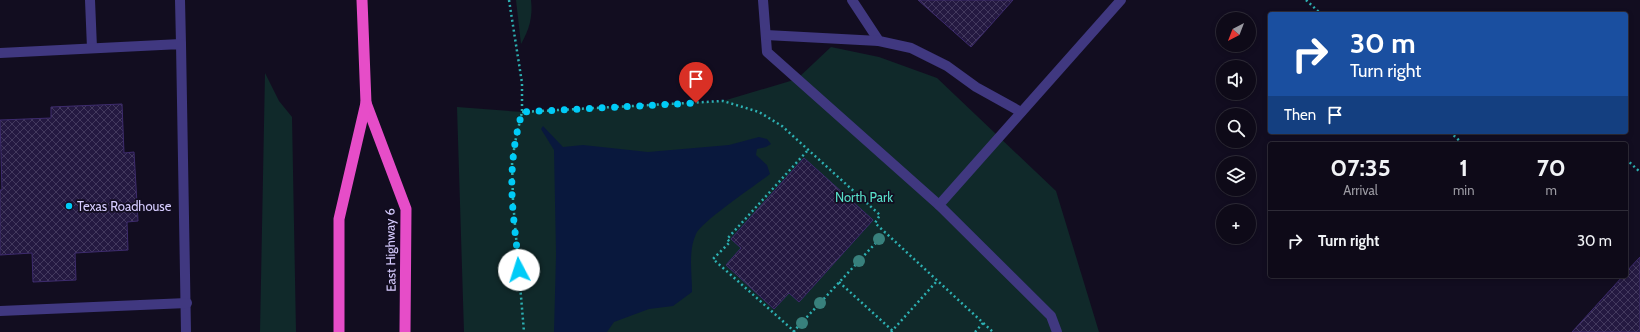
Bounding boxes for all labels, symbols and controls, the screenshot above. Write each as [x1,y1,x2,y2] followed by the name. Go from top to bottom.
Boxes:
[1216,12,1256,52] north arrow
[1216,12,1256,244] map controls
[1350,26,1416,60] text: 30 m
[1284,28,1336,80] icon: right
[1216,60,1256,100] button: sound
[1350,60,1421,82] text: Turn right
[679,62,713,103] pin
[685,68,707,90] icon: arrive
[1324,104,1346,126] icon: arrive
[1284,106,1316,124] text: Then
[1216,108,1256,148] button: search
[1330,153,1391,182] text: 07:35
[1459,153,1468,182] text: 1
[1537,153,1566,182] text: 70
[1216,156,1256,196] button: layers
[1343,182,1378,198] text: Arrival
[1453,182,1474,198] text: min
[1546,182,1557,198] text: m
[835,189,893,205] park label: North Park
[77,198,172,214] place label: Texas Roadhouse
[64,201,74,211] marker: Texas Roadhouse
[1216,204,1256,244] button: +
[381,208,399,292] street label: East Highway 6
[1284,230,1306,252] icon: right
[1318,232,1379,250] text: Turn right
[1577,232,1612,250] text: 30 m
[498,249,540,291] position arrow

